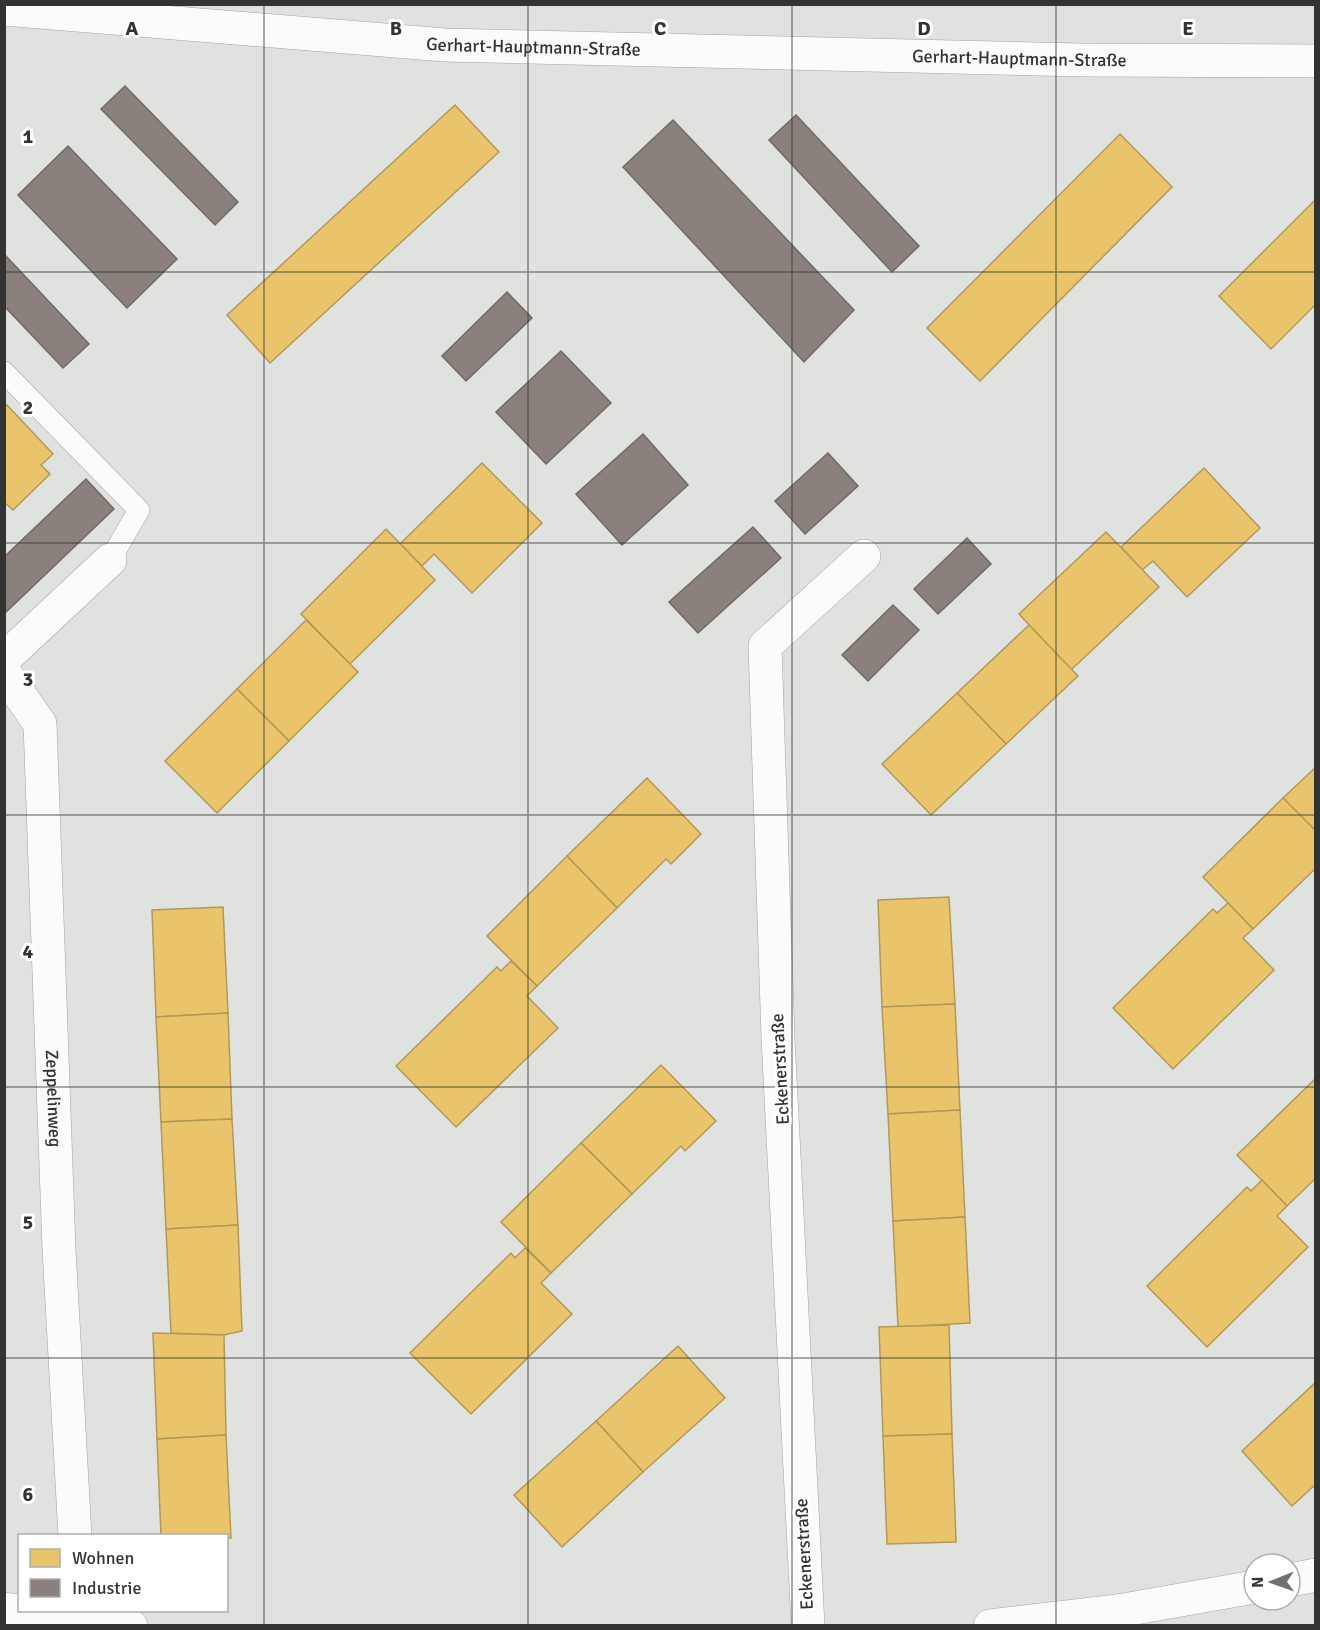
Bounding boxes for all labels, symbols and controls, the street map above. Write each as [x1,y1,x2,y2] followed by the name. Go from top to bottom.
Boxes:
[126,16,139,41] text: A
[390,16,402,41] text: B
[654,16,666,41] text: C
[917,16,931,41] text: D
[1182,16,1194,41] text: E
[425,33,641,61] street label: Gerhart-Hauptmann-Straße
[912,45,1127,71] street label: Gerhart-Hauptmann-Straße
[23,124,34,149] text: 1
[23,395,33,420] text: 2
[23,667,33,692] text: 3
[23,939,34,964] text: 4
[766,1013,794,1125] street label: Eckenerstraße
[41,1049,66,1148] street label: Zeppelinweg
[23,1210,33,1235] text: 5
[23,1482,34,1507] text: 6
[790,1498,818,1610] street label: Eckenerstraße
[18,1534,228,1612] legend
[72,1547,134,1569] text: Wohnen
[1242,1552,1302,1612] north arrow
[72,1577,142,1599] text: Industrie
[1248,1577,1268,1588] text: N

